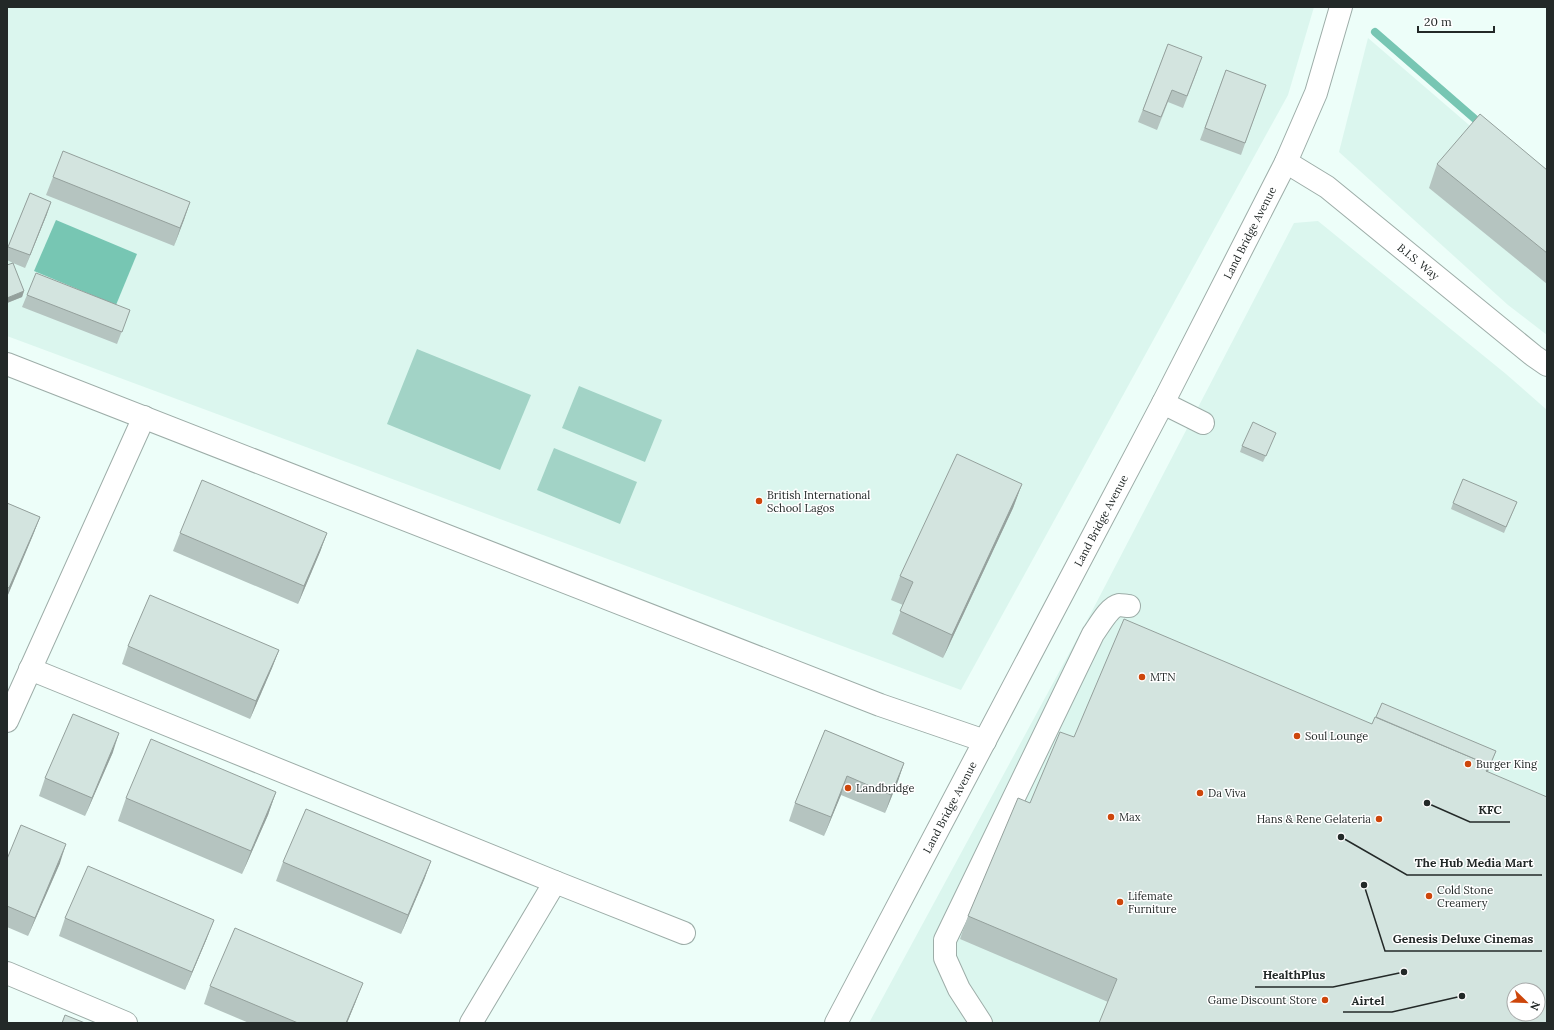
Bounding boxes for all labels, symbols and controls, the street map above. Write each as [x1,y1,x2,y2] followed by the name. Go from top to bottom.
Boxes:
[1418,8,1494,34] scale bar
[1424,14,1452,29] text: 20 m
[1220,184,1279,281] street label: Land Bridge Avenue
[1395,240,1442,283] street label: B.I.S. Way
[1071,472,1131,569] street label: Land Bridge Avenue
[767,488,870,515] place label: British International School Lagos
[754,496,764,506] marker: British International School Lagos
[1150,670,1176,684] place label: MTN
[1137,672,1147,682] marker: MTN
[1305,729,1368,743] place label: Soul Lounge
[1292,731,1302,741] marker: Soul Lounge
[1476,757,1538,771] place label: Burger King
[920,759,980,856] street label: Land Bridge Avenue
[1463,759,1473,769] marker: Burger King
[856,781,914,795] place label: Landbridge
[843,783,853,793] marker: Landbridge
[1208,786,1246,800] place label: Da Viva
[1195,788,1205,798] marker: Da Viva
[1470,798,1510,822] callout: KFC
[1478,802,1503,817] text: KFC
[1119,810,1141,824] place label: Max
[1106,812,1116,822] marker: Max
[1257,812,1371,826] place label: Hans & Rene Gelateria
[1374,814,1384,824] marker: Hans & Rene Gelateria
[1407,851,1542,875] callout: The Hub Media Mart
[1415,855,1534,870] text: The Hub Media Mart
[1437,883,1493,910] place label: Cold Stone Creamery
[1128,889,1177,916] place label: Lifemate Furniture
[1424,891,1434,901] marker: Cold Stone Creamery
[1115,897,1125,907] marker: Lifemate Furniture
[1385,927,1542,951] callout: Genesis Deluxe Cinemas
[1393,931,1533,946] text: Genesis Deluxe Cinemas
[1255,963,1333,987] callout: HealthPlus
[1263,967,1326,982] text: HealthPlus
[1506,982,1546,1022] north arrow
[1343,988,1392,1012] callout: Airtel
[1208,993,1317,1007] place label: Game Discount Store
[1352,993,1385,1008] text: Airtel
[1320,995,1330,1005] marker: Game Discount Store
[1527,999,1543,1013] text: N

